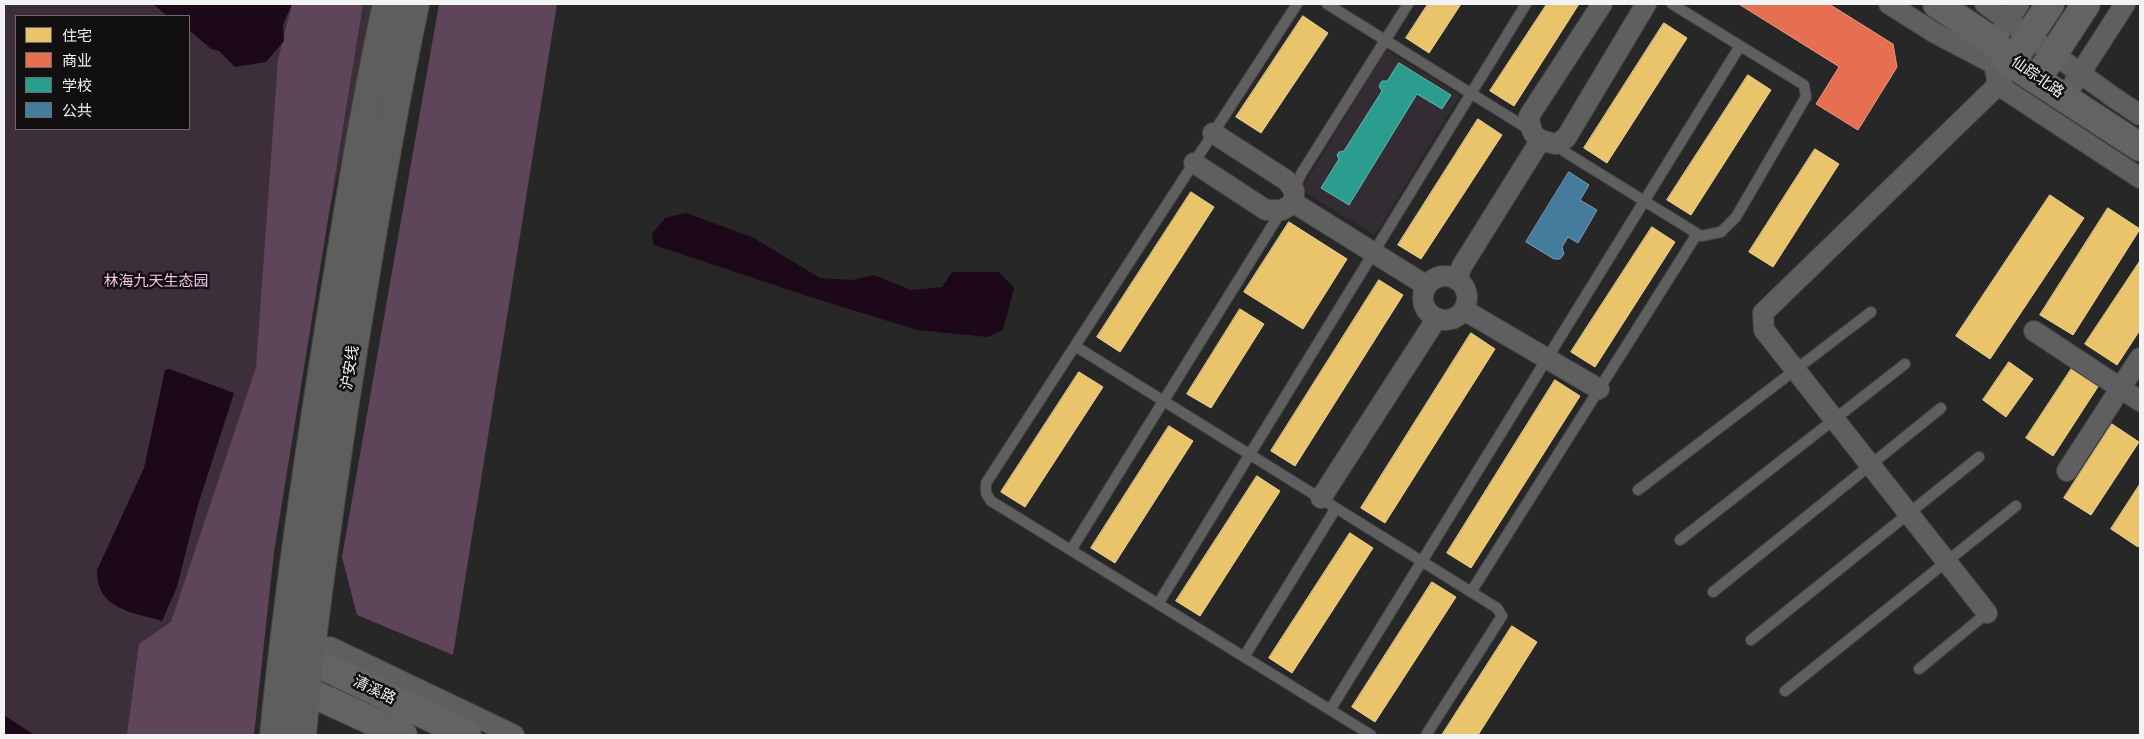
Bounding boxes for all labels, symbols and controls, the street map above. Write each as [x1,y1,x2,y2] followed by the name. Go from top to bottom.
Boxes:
[15,15,190,130] legend
[62,26,92,46] text: 住宅
[62,51,92,71] text: 商业
[2007,53,2067,103] street label: 仙踪北路
[62,76,92,96] text: 学校
[62,101,92,121] text: 公共
[104,273,208,291] park label: 林海九天生态园
[339,344,363,392] street label: 沪安线
[350,673,398,709] street label: 清溪路

